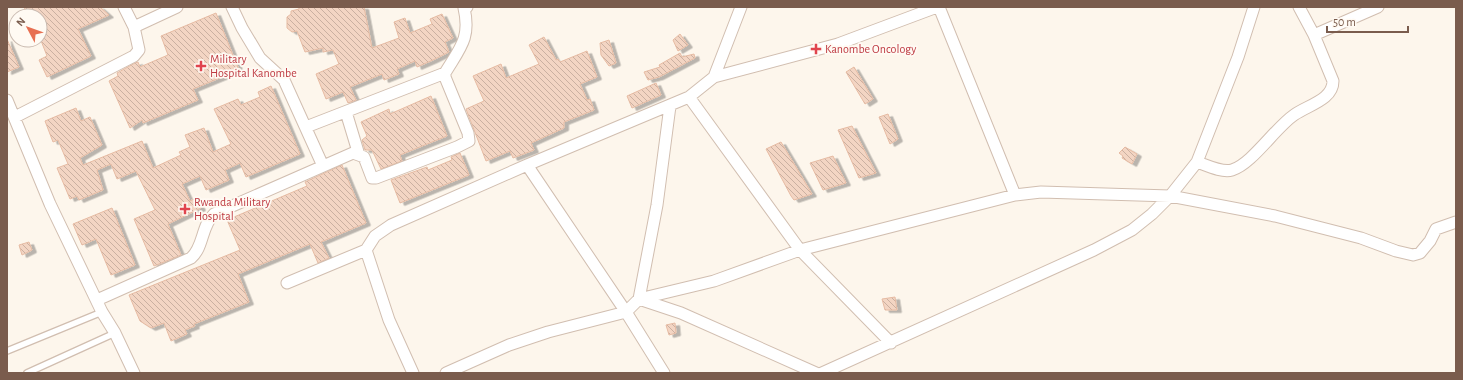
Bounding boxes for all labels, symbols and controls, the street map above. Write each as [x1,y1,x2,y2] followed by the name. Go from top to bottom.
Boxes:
[8,8,48,48] north arrow
[1327,8,1408,34] scale bar
[14,15,27,28] text: N
[1333,16,1356,28] text: 50 m
[810,43,822,55] marker: Kanombe Oncology
[825,43,916,56] place label: Kanombe Oncology
[210,53,297,79] place label: Military Hospital Kanombe
[195,60,207,72] marker: Military Hospital Kanombe
[194,196,270,222] place label: Rwanda Military Hospital
[179,203,191,215] marker: Rwanda Military Hospital

